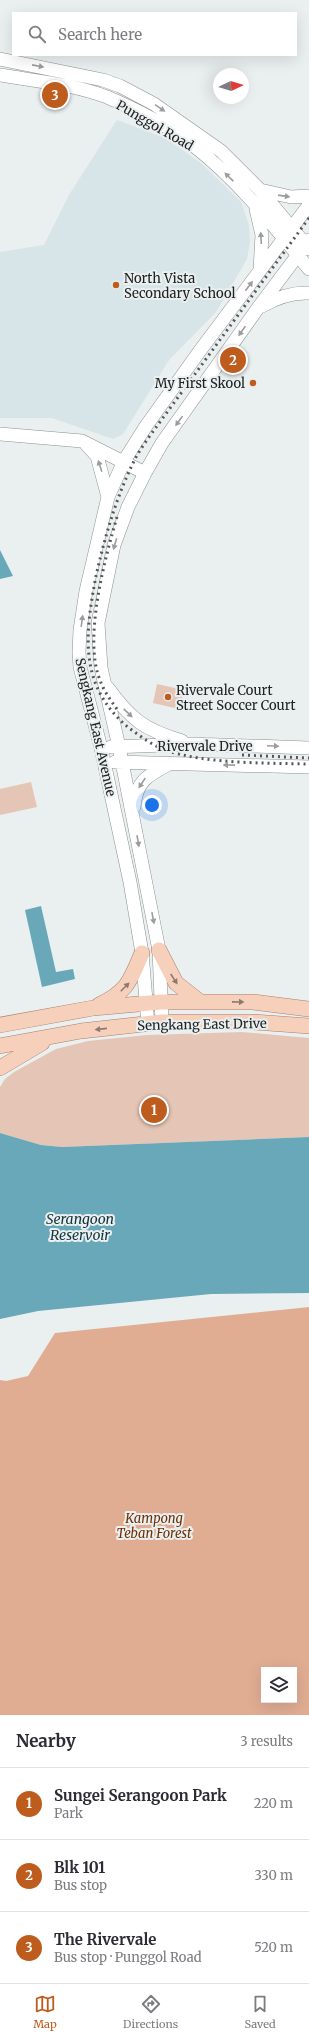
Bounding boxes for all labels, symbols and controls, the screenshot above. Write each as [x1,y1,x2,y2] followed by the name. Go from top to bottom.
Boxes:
[12,12,297,56] search box
[26,23,48,45] icon: search
[58,25,142,44] text: Search here
[32,63,44,69] one-way arrow
[213,68,249,104] north arrow
[42,80,68,110] pin: 3
[113,96,197,155] street label: Punggol Road
[155,104,165,112] one-way arrow
[224,172,234,182] one-way arrow
[278,193,290,199] one-way arrow
[258,232,265,244] one-way arrow
[124,270,236,302] place label: North Vista Secondary School
[111,280,121,290] marker: North Vista Secondary School
[245,280,253,291] one-way arrow
[238,326,246,337] one-way arrow
[220,345,246,375] pin: 2
[155,375,245,392] place label: My First Skool
[248,378,258,388] marker: My First Skool
[174,415,183,426] one-way arrow
[97,460,103,472] one-way arrow
[112,538,118,550] one-way arrow
[78,615,85,627] one-way arrow
[71,656,120,798] street label: Sengkang East Avenue
[176,682,296,714] place label: Rivervale Court Street Soccer Court
[163,692,173,702] marker: Rivervale Court Street Soccer Court
[123,708,133,718] one-way arrow
[157,738,253,755] street label: Rivervale Drive
[267,743,279,750] one-way arrow
[222,762,235,768] one-way arrow
[138,778,146,789] one-way arrow
[142,795,162,815] your location
[135,834,141,847] one-way arrow
[150,912,156,924] one-way arrow
[171,973,178,985] one-way arrow
[120,982,130,992] one-way arrow
[232,999,245,1005] one-way arrow
[137,1015,267,1034] street label: Sengkang East Drive
[95,1025,107,1032] one-way arrow
[141,1095,167,1125] pin: 1
[46,1210,114,1244] water label: Serangoon Reservoir
[117,1510,192,1542] park label: Kampong Teban Forest
[261,1667,297,1703] map controls
[261,1667,297,1703] button: layers
[16,1730,76,1752] text: Nearby
[240,1733,293,1750] text: 3 results
[54,1786,227,1805] text: Sungei Serangoon Park
[26,1795,32,1812] text: 1
[254,1795,293,1812] text: 220 m
[54,1805,83,1822] text: Park
[54,1858,105,1877] text: Blk 101
[25,1867,33,1884] text: 2
[254,1867,293,1884] text: 330 m
[54,1877,107,1894] text: Bus stop
[54,1930,156,1949] text: The Rivervale
[25,1939,33,1956] text: 3
[254,1939,293,1956] text: 520 m
[54,1949,202,1966] text: Bus stop · Punggol Road
[33,1993,57,2031] tab: Map
[123,1993,178,2031] tab: Directions
[245,1993,276,2031] tab: Saved

